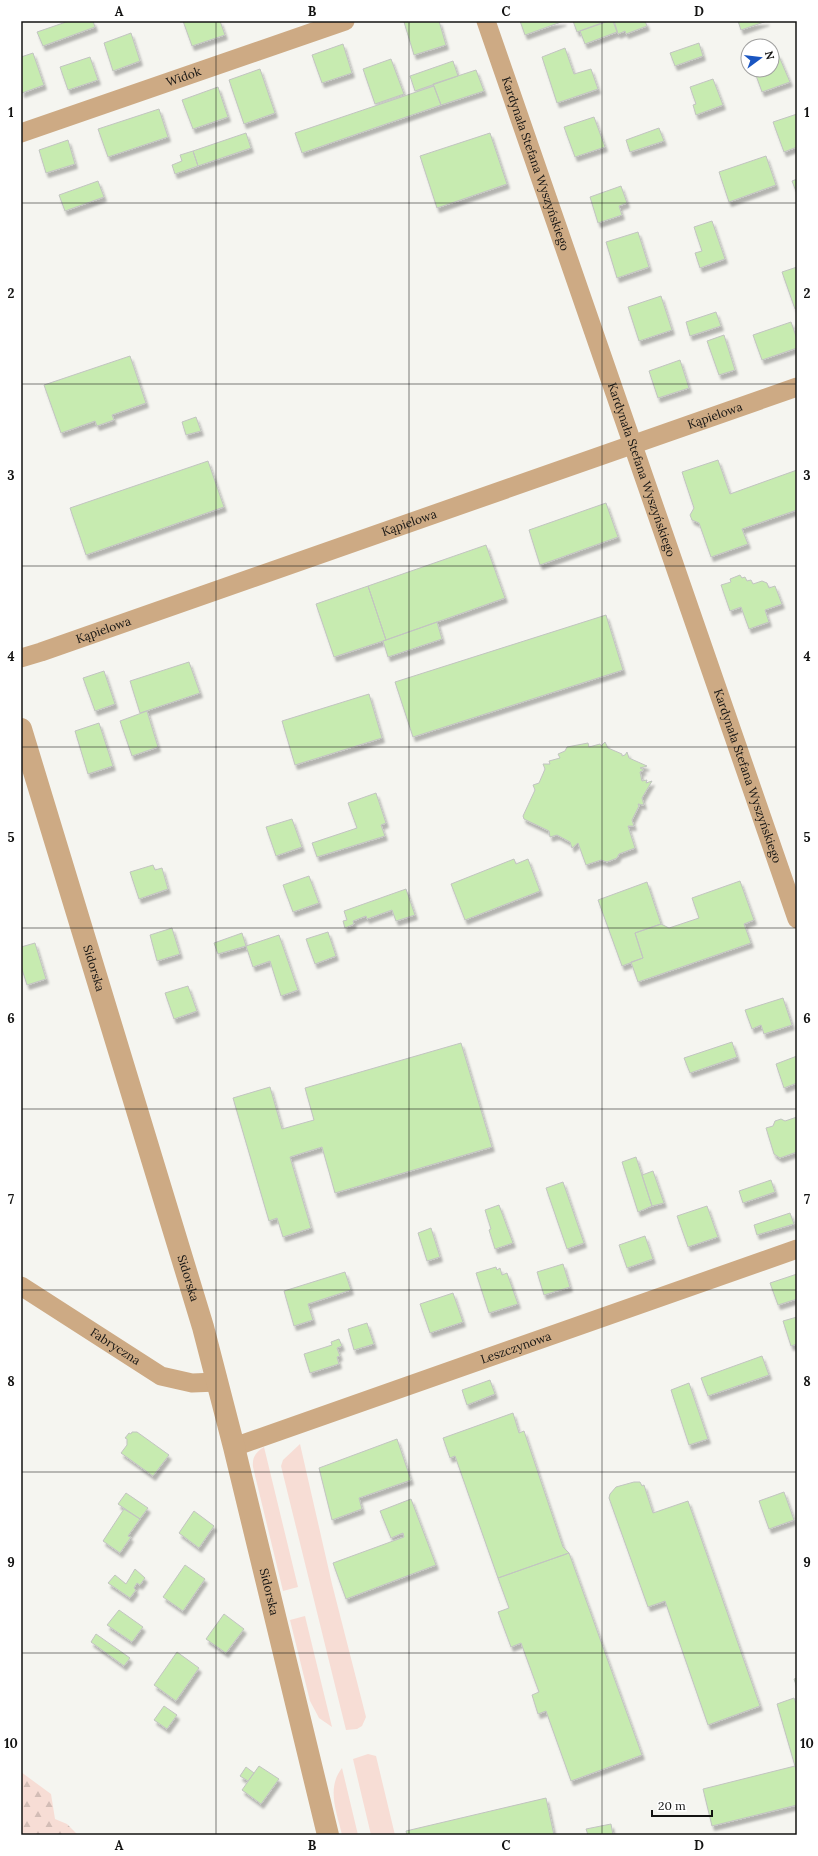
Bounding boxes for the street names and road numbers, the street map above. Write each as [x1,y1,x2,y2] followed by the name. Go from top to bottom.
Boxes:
[164,63,203,89] street label: Widok
[499,74,573,253] street label: Kardynała Stefana Wyszyńskiego
[605,381,679,559] street label: Kardynała Stefana Wyszyńskiego
[685,399,744,432] street label: Kąpielowa
[379,506,439,539] street label: Kąpielowa
[74,613,133,646] street label: Kąpielowa
[711,687,785,865] street label: Kardynała Stefana Wyszyńskiego
[80,943,108,993] street label: Sidorska
[174,1253,203,1303] street label: Sidorska
[88,1324,143,1368] street label: Fabryczna
[479,1328,553,1367] street label: Leszczynowa
[257,1567,282,1617] street label: Sidorska

